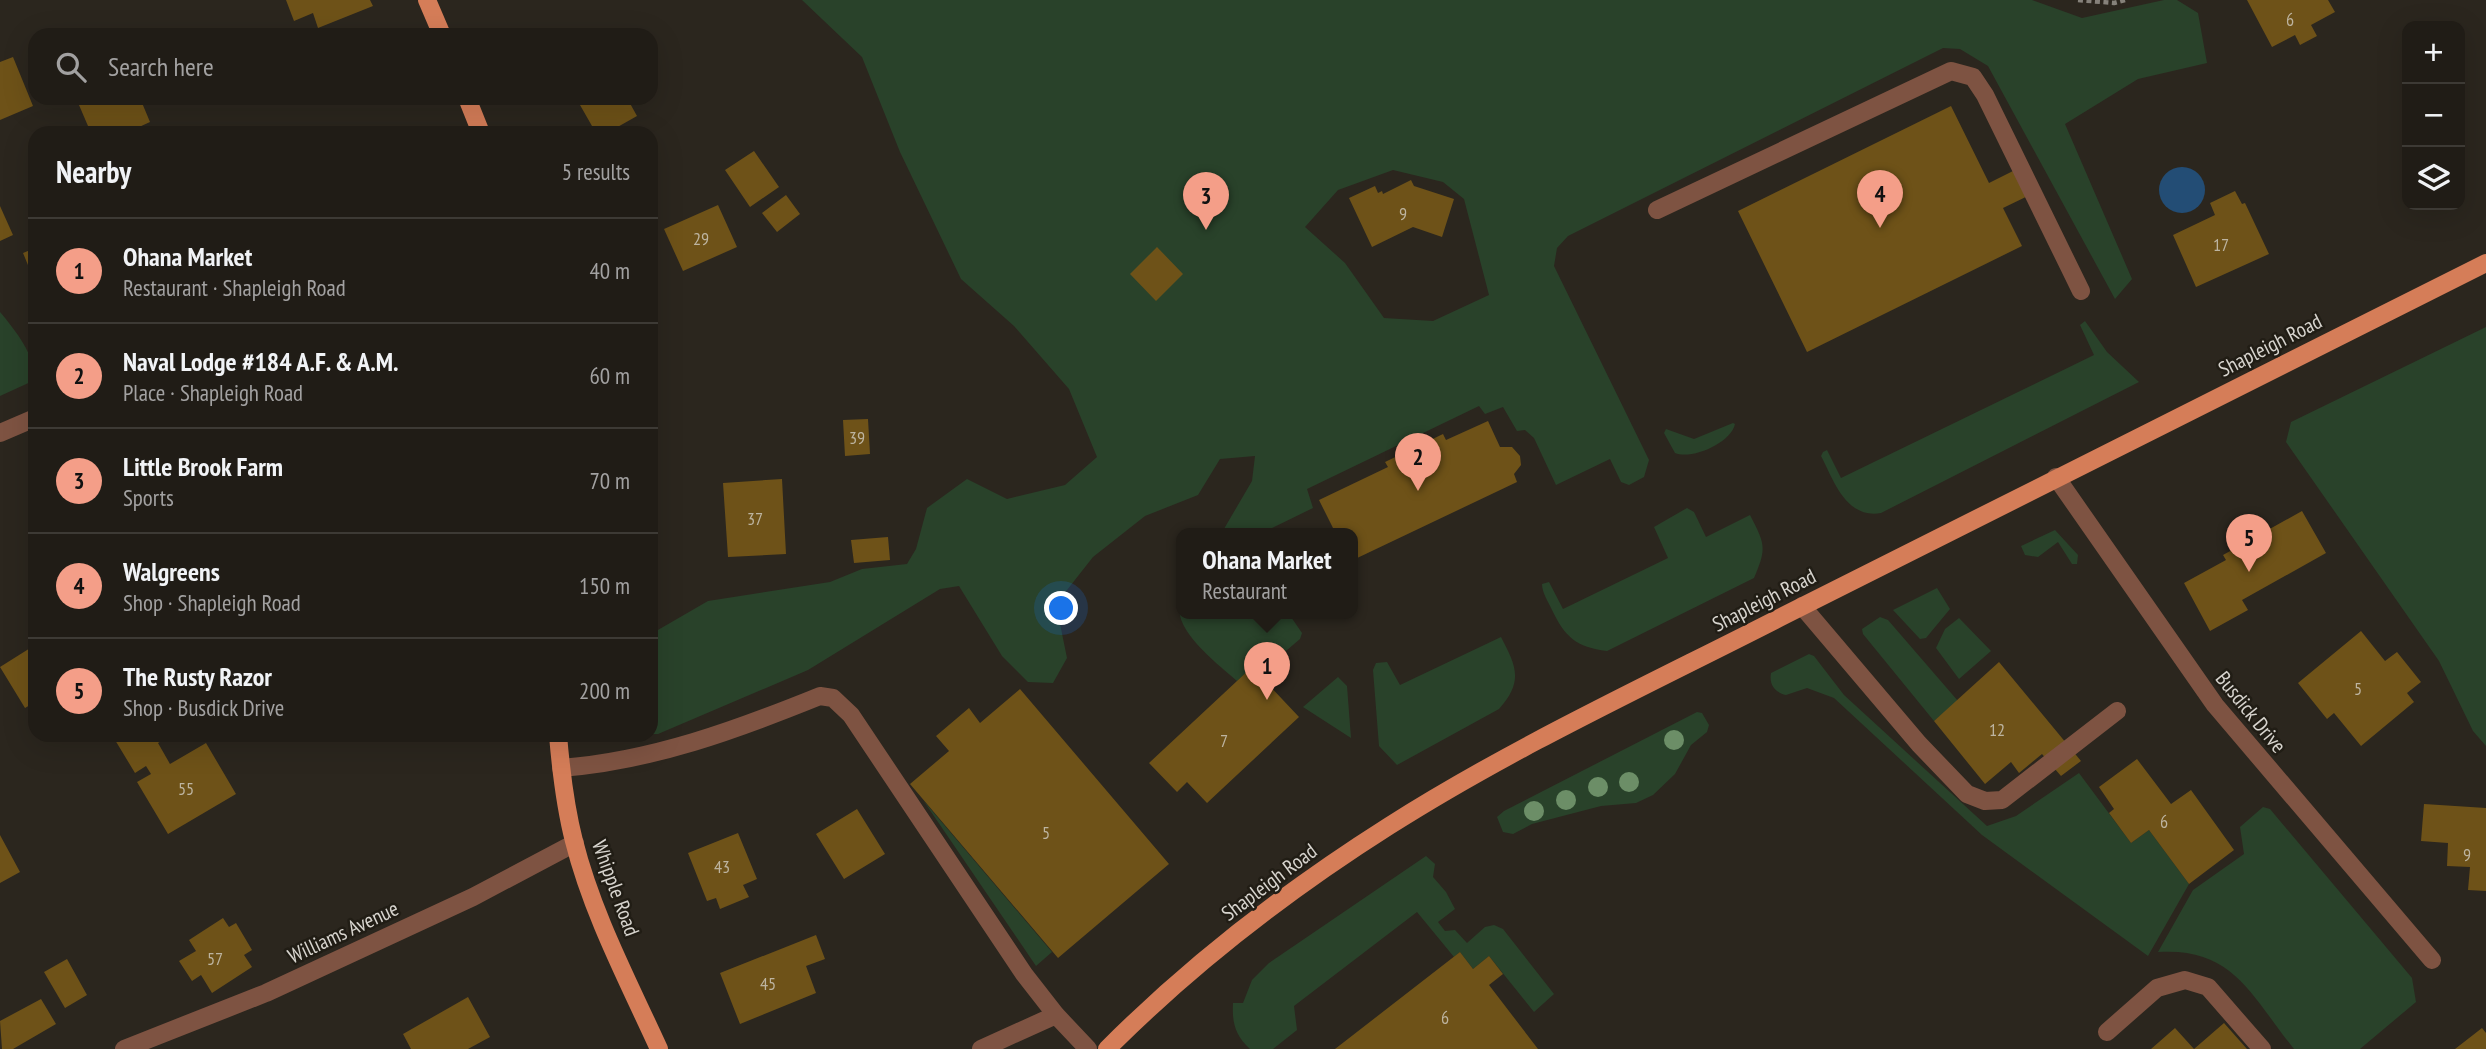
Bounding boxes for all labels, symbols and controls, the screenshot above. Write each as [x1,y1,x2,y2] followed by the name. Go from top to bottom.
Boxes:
[2286,8,2294,31] house number: 6
[2402,21,2465,210] map controls
[2402,21,2465,84] button: +
[28,28,658,105] search box
[52,48,90,86] icon: search
[108,50,214,83] text: Search here
[2402,84,2465,147] button: −
[2402,147,2465,210] button: layers
[56,152,131,191] text: Nearby
[562,157,630,186] text: 5 results
[1857,170,1903,228] pin: 4
[1183,172,1229,230] pin: 3
[1399,202,1407,225] house number: 9
[693,227,709,250] house number: 29
[2213,233,2229,256] house number: 17
[123,240,252,273] text: Ohana Market
[74,256,85,285] text: 1
[589,256,630,285] text: 40 m
[123,273,346,302] text: Restaurant · Shapleigh Road
[2214,307,2326,383] street label: Shapleigh Road
[123,345,399,378] text: Naval Lodge #184 A.F. & A.M.
[74,361,85,390] text: 2
[589,361,630,390] text: 60 m
[123,378,303,407] text: Place · Shapleigh Road
[849,426,865,449] house number: 39
[1395,433,1441,491] pin: 2
[123,450,283,483] text: Little Brook Farm
[74,466,85,495] text: 3
[589,466,630,495] text: 70 m
[123,483,174,512] text: Sports
[747,507,763,530] house number: 37
[2226,514,2272,572] pin: 5
[1176,528,1358,619] popup
[1202,543,1332,576] text: Ohana Market
[123,555,220,588] text: Walgreens
[1708,562,1820,638] street label: Shapleigh Road
[74,571,85,600] text: 4
[579,571,630,600] text: 150 m
[1202,576,1287,605] text: Restaurant
[123,588,301,617] text: Shop · Shapleigh Road
[1044,591,1078,625] your location
[1244,642,1290,700] pin: 1
[123,660,272,693] text: The Rusty Razor
[2210,666,2292,758] street label: Busdick Drive
[74,676,85,705] text: 5
[579,676,630,705] text: 200 m
[2354,677,2362,700] house number: 5
[123,693,284,722] text: Shop · Busdick Drive
[1989,718,2005,741] house number: 12
[1220,729,1228,752] house number: 7
[178,777,194,800] house number: 55
[2160,810,2168,833] house number: 6
[1042,821,1050,844] house number: 5
[586,836,646,940] street label: Whipple Road
[1216,837,1322,927] street label: Shapleigh Road
[2463,843,2471,866] house number: 9
[714,855,730,878] house number: 43
[283,895,403,969] street label: Williams Avenue
[207,947,223,970] house number: 57
[760,972,776,995] house number: 45
[1441,1006,1449,1029] house number: 6

